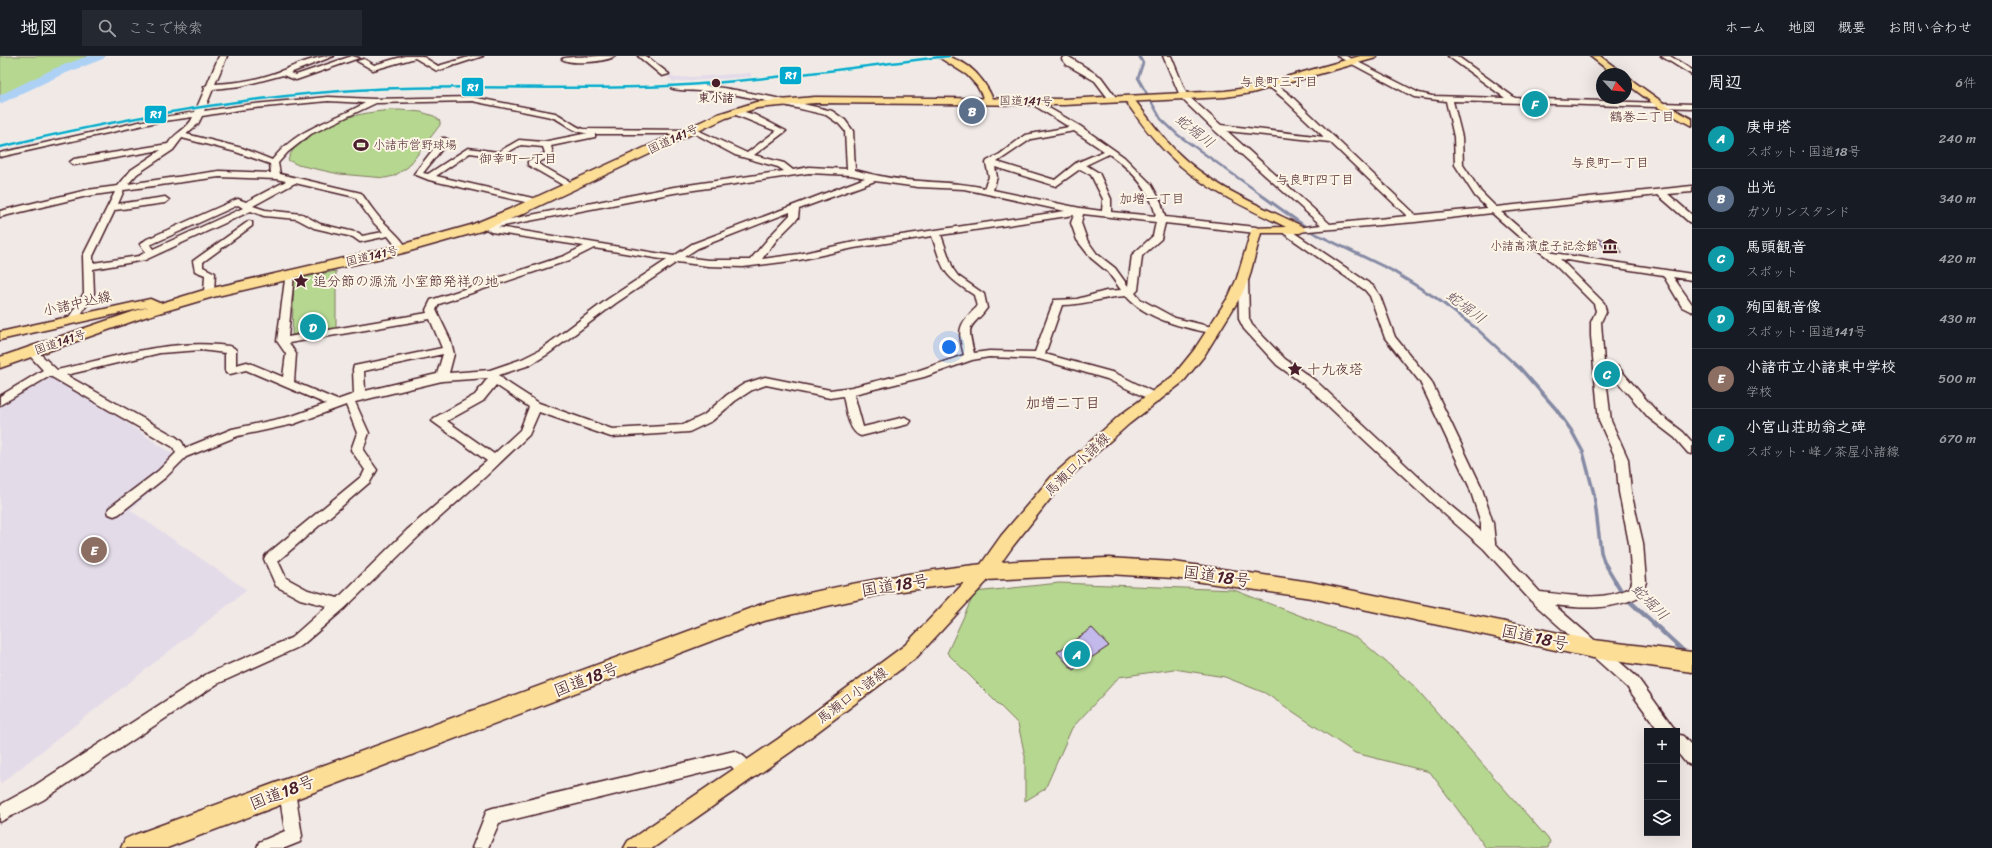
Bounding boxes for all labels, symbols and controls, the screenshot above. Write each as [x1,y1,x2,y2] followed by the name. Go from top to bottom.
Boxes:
[82,10,362,46] search box
[20,11,58,44] text: 地図
[128,15,203,41] text: ここで検索
[1725,15,1766,40] text: ホーム
[1788,15,1816,40] text: 地図
[1838,15,1866,40] text: 概要
[1888,15,1972,40] text: お問い合わせ
[96,17,118,39] icon: search
[779,66,802,85] line badge: R1
[784,66,797,85] text: R1
[1708,67,1742,97] text: 周辺
[1596,68,1632,104] north arrow
[1240,70,1318,93] district label: 与良町三丁目
[1956,71,1976,94] text: 6件
[461,77,484,97] line badge: R1
[710,77,722,89] marker: 東小諸
[466,78,479,97] text: R1
[698,87,734,109] place label: 東小諸
[1522,89,1548,119] pin: F
[999,90,1053,112] street label: 国道141号
[959,96,985,126] pin: B
[144,105,167,124] line badge: R1
[149,105,162,124] text: R1
[1609,105,1675,128] district label: 鶴巻二丁目
[1169,107,1221,155] water label: 蛇堀川
[1746,114,1791,140] text: 庚申塔
[644,118,702,160] street label: 国道141号
[1717,127,1725,150] text: A
[1939,127,1976,150] text: 240 m
[373,134,457,156] place label: 小諸市営野球場
[352,136,370,154] sports icon: 小諸市営野球場
[1746,140,1861,163] text: スポット · 国道18号
[479,147,557,170] district label: 御幸町一丁目
[1571,151,1649,174] district label: 与良町一丁目
[1276,168,1354,191] district label: 与良町四丁目
[1746,174,1776,200] text: 出光
[1119,187,1185,210] district label: 加増一丁目
[1717,187,1725,210] text: B
[1939,187,1976,210] text: 340 m
[1746,200,1850,223] text: ガソリンスタンド
[1746,234,1806,260] text: 馬頭観音
[1490,235,1598,257] place label: 小諸高濱虚子記念館
[1601,237,1619,255] museum icon: 小諸高濱虚子記念館
[343,239,401,273] street label: 国道141号
[1717,247,1725,270] text: C
[1939,247,1976,270] text: 420 m
[1746,260,1798,283] text: スポット
[313,269,499,294] place label: 追分節の源流 小室節発祥の地
[292,272,310,290] place icon: 追分節の源流 小室節発祥の地
[40,283,114,324] street label: 小諸中込線
[1440,283,1492,331] water label: 蛇堀川
[1746,294,1821,320] text: 殉国観音像
[1717,307,1725,330] text: D
[1939,307,1976,330] text: 430 m
[300,312,326,342] pin: D
[1746,320,1867,343] text: スポット · 国道141号
[31,323,89,361] street label: 国道141号
[939,337,959,357] your location
[1746,354,1896,380] text: 小諸市立小諸東中学校
[1307,357,1363,382] place label: 十九夜塔
[1594,359,1620,389] pin: C
[1286,360,1304,378] place icon: 十九夜塔
[1717,367,1725,390] text: E
[1938,367,1976,390] text: 500 m
[1746,380,1772,403] text: 学校
[1025,390,1101,416] district label: 加増二丁目
[1746,414,1866,440] text: 小宮山荘助翁之碑
[1038,426,1116,503] street label: 馬瀬口小諸線
[1717,427,1725,450] text: F
[1940,427,1976,450] text: 670 m
[1746,440,1899,463] text: スポット · 峰ノ茶屋小諸線
[81,535,107,565] pin: E
[1181,556,1253,596] street label: 国道18号
[859,565,931,605] street label: 国道18号
[1625,577,1675,627] water label: 蛇堀川
[1498,615,1572,659] street label: 国道18号
[1064,639,1090,669] pin: A
[549,653,623,705] street label: 国道18号
[811,660,893,731] street label: 馬瀬口小諸線
[1644,728,1680,836] map controls
[1644,728,1680,764] button: +
[1644,764,1680,800] button: −
[245,766,319,818] street label: 国道18号
[1644,800,1680,836] button: layers

